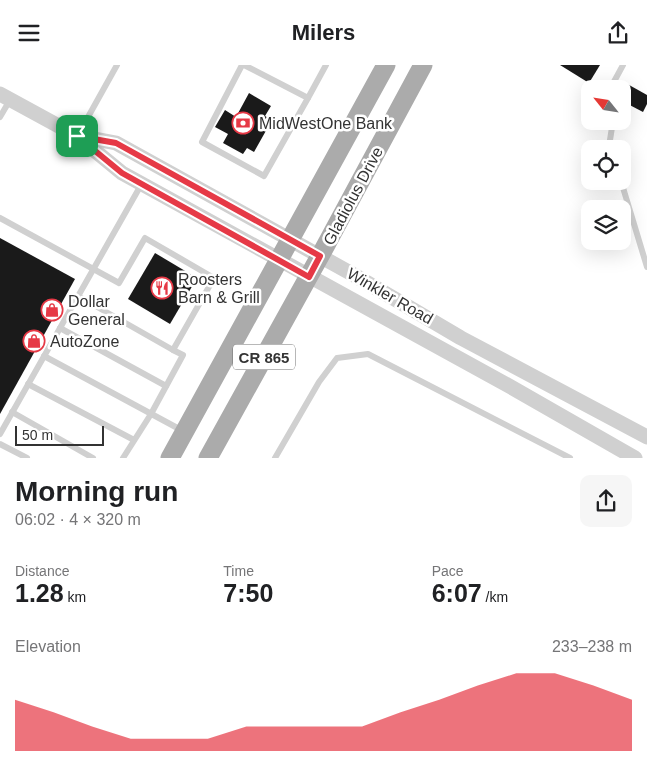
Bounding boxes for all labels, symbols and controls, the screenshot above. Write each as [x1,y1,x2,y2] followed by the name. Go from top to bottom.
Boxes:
[15,19,43,47] icon: menu
[604,19,632,47] icon: share
[292,20,355,45] text: Milers
[581,80,631,130] north arrow
[581,80,631,250] map controls
[231,111,255,135] bank icon: MidWestOne Bank
[56,115,98,157] pin
[259,115,393,132] place label: MidWestOne Bank
[63,122,91,150] icon: arrive
[581,140,631,190] button: locate
[320,144,386,248] street label: Gladiolus Drive
[581,200,631,250] button: layers
[344,265,436,327] street label: Winkler Road
[178,271,260,306] place label: Roosters Barn & Grill
[150,276,174,300] restaurant icon: Roosters Barn & Grill
[68,293,125,328] place label: Dollar General
[40,298,64,322] shop icon: Dollar General
[22,329,46,353] shop icon: AutoZone
[50,333,119,350] place label: AutoZone
[233,345,295,369] road number: CR 865
[15,423,104,446] scale bar
[22,427,53,443] text: 50 m
[580,475,632,527] button: share
[15,476,178,507] text: Morning run
[15,511,141,528] text: 06:02 · 4 × 320 m
[15,563,69,579] text: Distance
[223,563,254,579] text: Time
[432,563,464,579] text: Pace
[15,579,64,607] text: 1.28
[223,579,273,607] text: 7:50
[432,579,482,607] text: 6:07
[64,589,86,605] text: km
[482,589,508,605] text: /km
[15,638,81,655] text: Elevation
[552,638,632,655] text: 233–238 m

